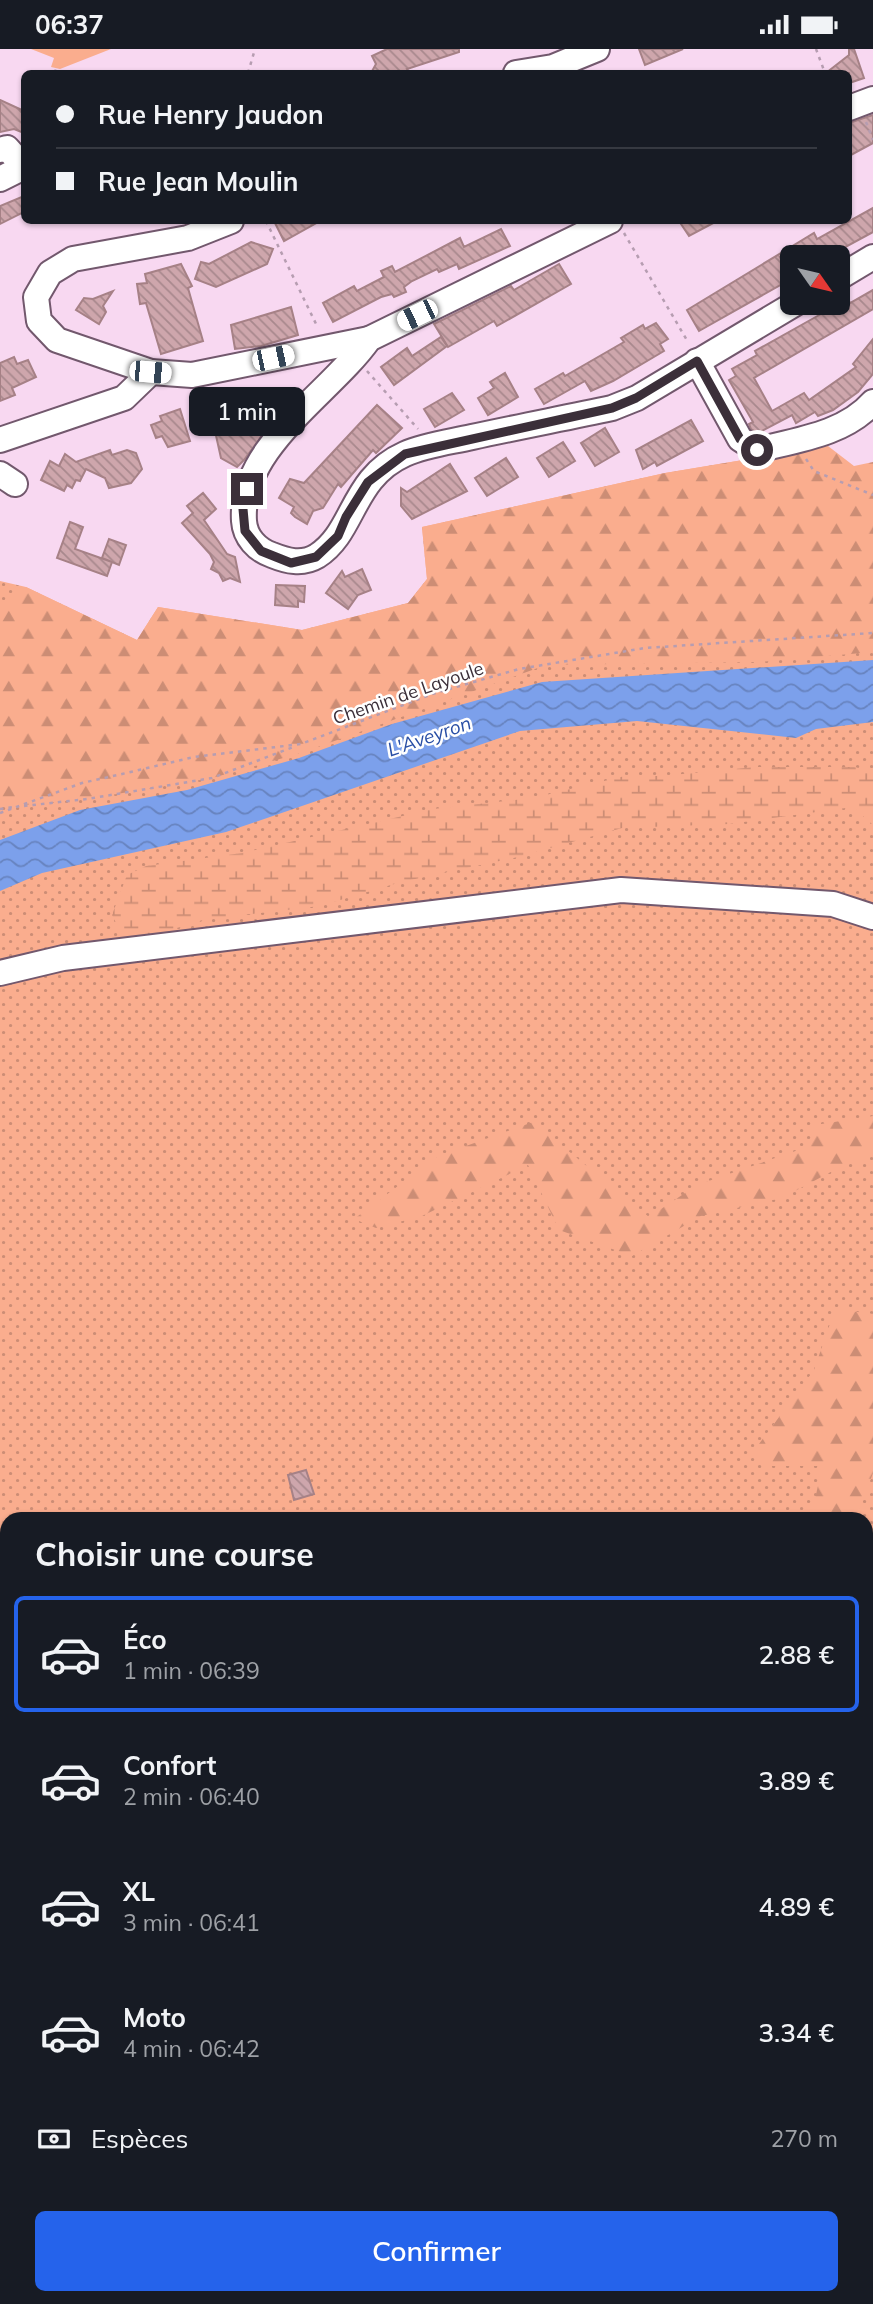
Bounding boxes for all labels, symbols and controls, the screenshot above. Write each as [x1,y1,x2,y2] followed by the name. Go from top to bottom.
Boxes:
[35,8,104,41] text: 06:37
[98,98,324,131] text: Rue Henry Jaudon
[98,165,298,198] text: Rue Jean Moulin
[780,245,850,315] north arrow
[780,245,850,315] map controls
[394,296,441,334] car
[251,343,296,373] car
[129,360,172,384] car
[189,387,305,437] callout: 1 min
[217,397,277,426] text: 1 min
[741,434,773,466] route start
[231,473,263,505] route end
[330,656,486,730] street label: Chemin de Layoule
[384,710,474,762] water label: L'Aveyron
[35,1534,314,1574] text: Choisir une course
[39,1623,102,1686] icon: car
[123,1623,167,1656] text: Éco
[758,1638,834,1671] text: 2.88 €
[123,1656,260,1685] text: 1 min · 06:39
[39,1749,102,1812] icon: car
[123,1749,216,1782] text: Confort
[758,1764,834,1797] text: 3.89 €
[123,1782,260,1811] text: 2 min · 06:40
[39,1875,102,1938] icon: car
[123,1875,155,1908] text: XL
[758,1890,834,1923] text: 4.89 €
[123,1908,260,1937] text: 3 min · 06:41
[39,2001,102,2064] icon: car
[123,2001,186,2034] text: Moto
[758,2016,834,2049] text: 3.34 €
[123,2034,260,2063] text: 4 min · 06:42
[35,2120,73,2158] icon: cash
[91,2122,188,2155] text: Espèces
[770,2124,838,2153] text: 270 m
[35,2211,838,2291] button: Confirmer

